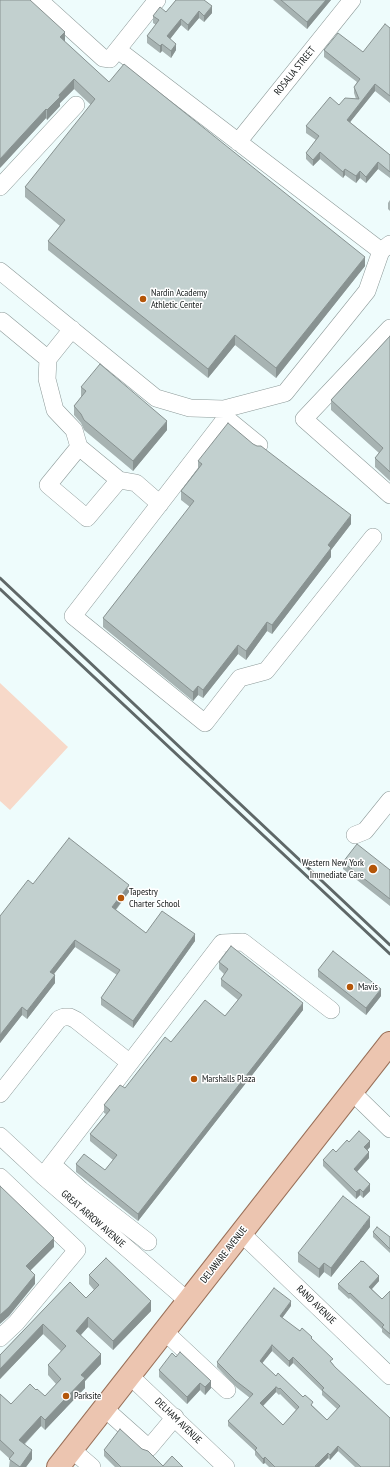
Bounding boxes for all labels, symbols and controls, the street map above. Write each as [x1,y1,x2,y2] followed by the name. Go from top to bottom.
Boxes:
[272,44,318,98] street label: ROSALIA STREET
[151,287,207,310] place label: Nardin Academy Athletic Center
[138,294,148,304] marker: Nardin Academy Athletic Center
[302,857,364,880] place label: Western New York Immediate Care
[367,863,379,875] marker: Western New York Immediate Care
[129,886,180,910] place label: Tapestry Charter School
[116,893,126,903] marker: Tapestry Charter School
[358,981,378,993] place label: Mavis
[345,982,355,992] marker: Mavis
[202,1073,255,1085] place label: Marshalls Plaza
[189,1074,199,1084] marker: Marshalls Plaza
[58,1188,128,1250] street label: GREAT ARROW AVENUE
[198,1224,250,1286] street label: DELAWARE AVENUE
[294,1283,338,1327] street label: RAND AVENUE
[74,1390,101,1402] place label: Parksite
[61,1391,71,1401] marker: Parksite
[152,1396,204,1446] street label: DELHAM AVENUE

